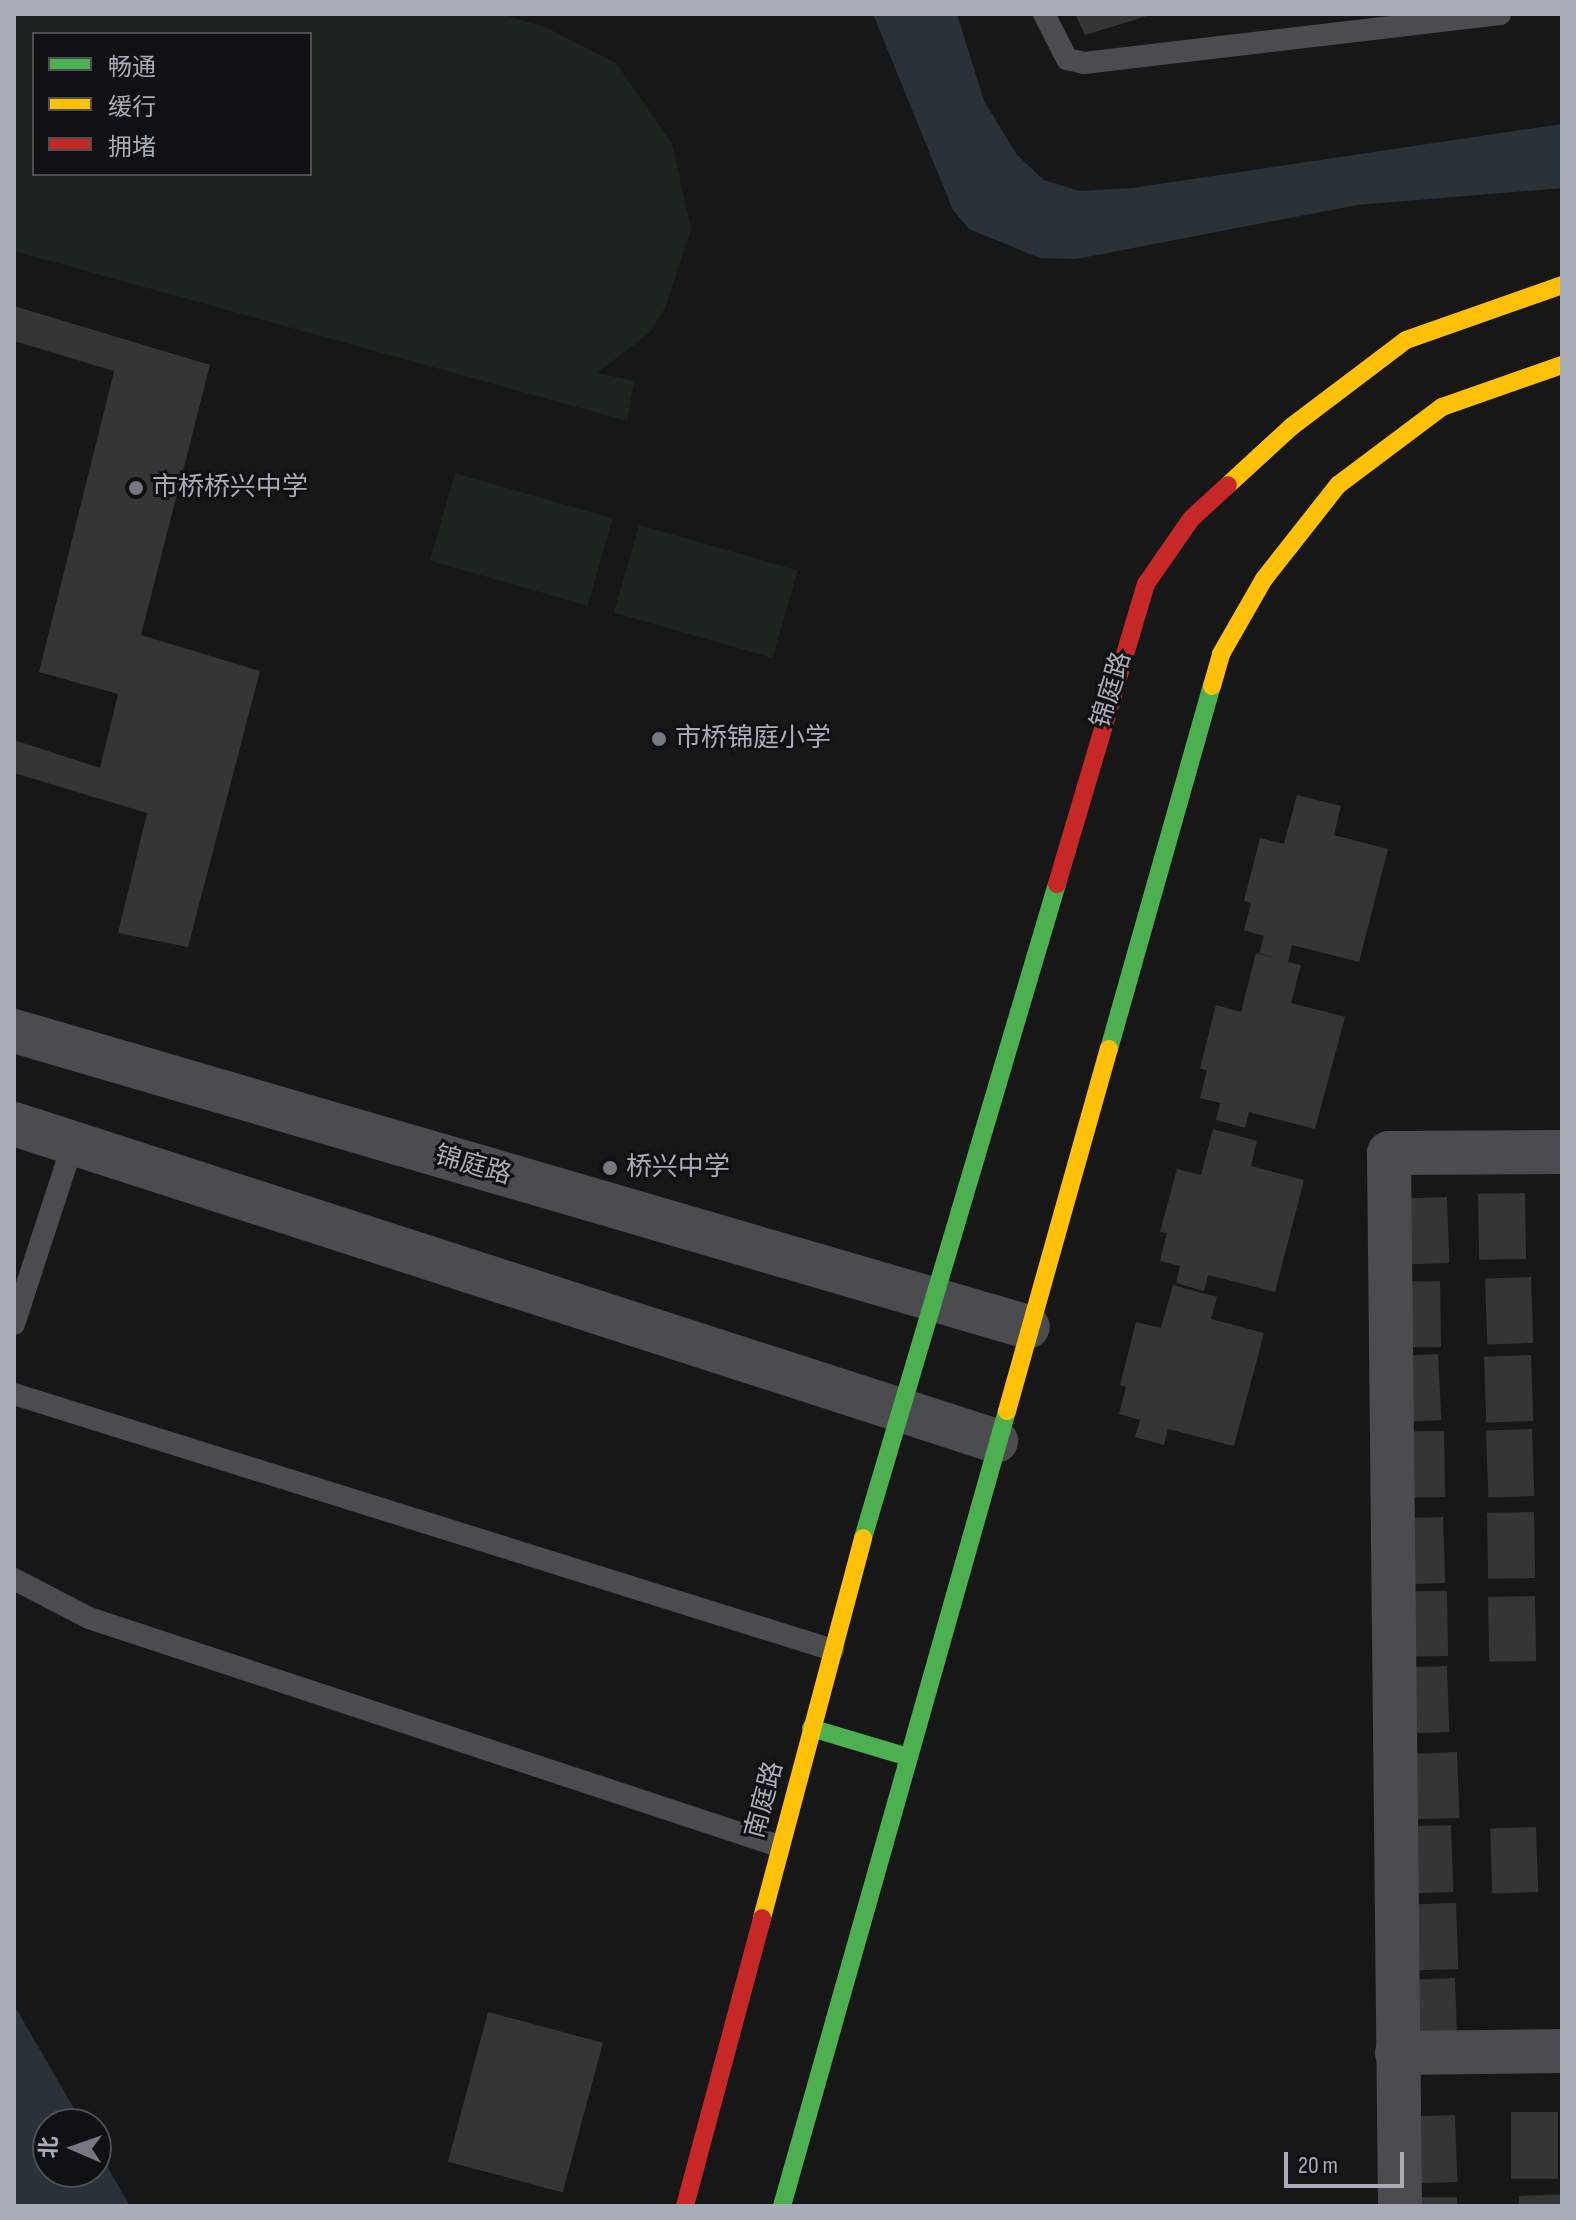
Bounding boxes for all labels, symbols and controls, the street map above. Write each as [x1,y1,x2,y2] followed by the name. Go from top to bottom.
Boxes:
[32,32,312,176] legend
[108,53,156,82] text: 畅通
[108,93,156,122] text: 缓行
[108,133,156,162] text: 拥堵
[152,472,308,504] place label: 市桥桥兴中学
[127,479,145,497] marker: 市桥桥兴中学
[1086,648,1138,732] street label: 锦庭路
[675,723,831,755] place label: 市桥锦庭小学
[650,730,668,748] marker: 市桥锦庭小学
[431,1140,515,1192] street label: 锦庭路
[626,1152,730,1184] place label: 桥兴中学
[601,1159,619,1177] marker: 桥兴中学
[740,1758,790,1842] street label: 南庭路
[32,2108,112,2188] north arrow
[36,2136,63,2159] text: 北
[1288,2136,1408,2186] scale bar
[1298,2151,1338,2180] text: 20 m

